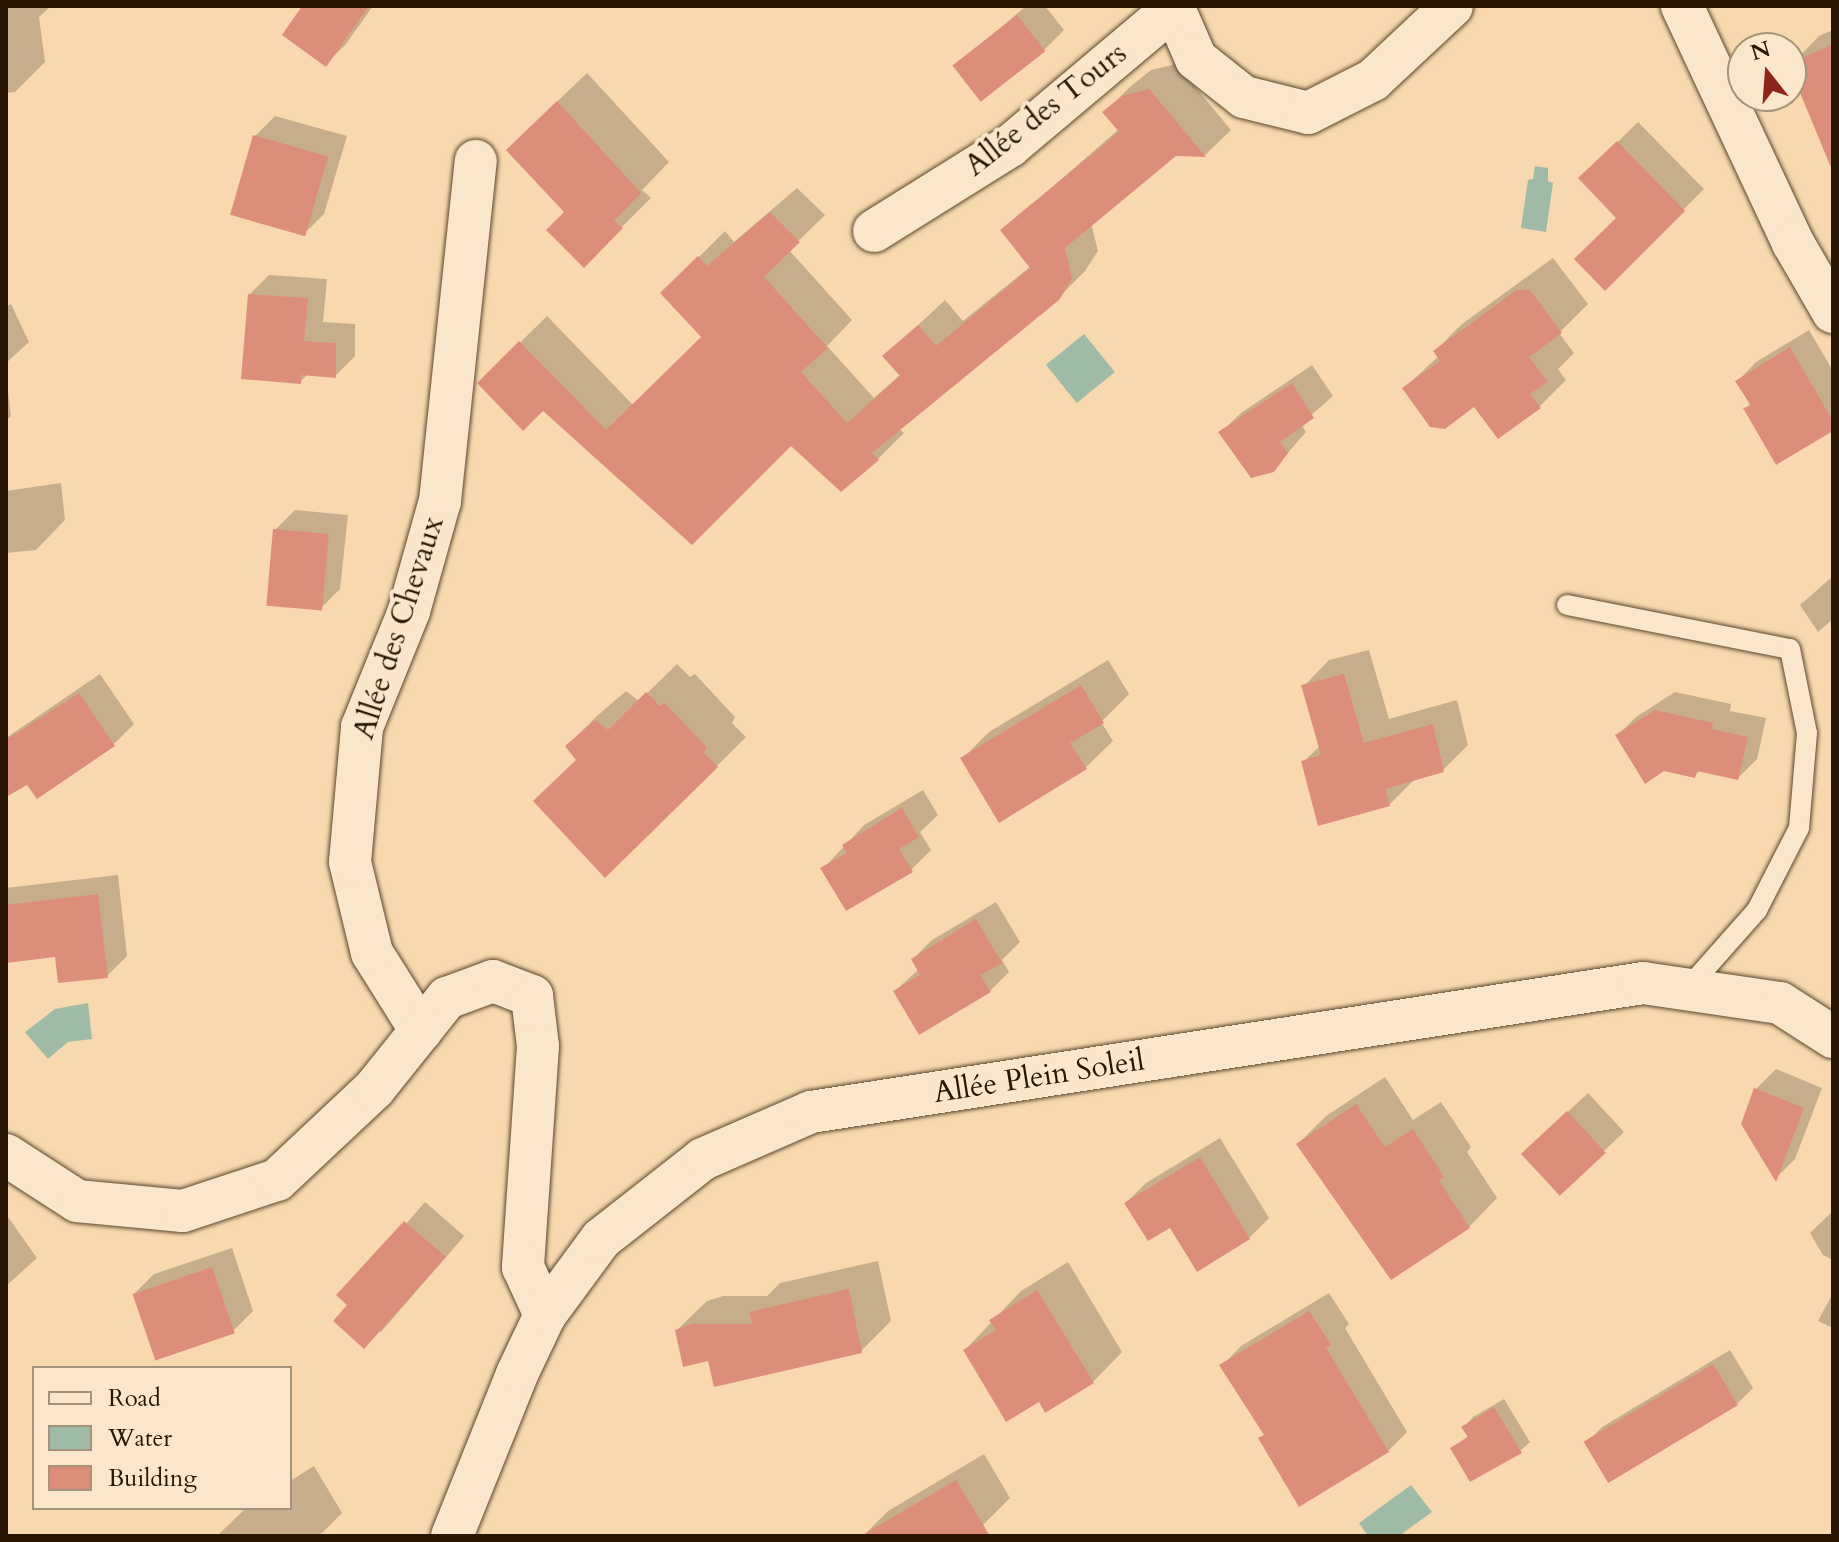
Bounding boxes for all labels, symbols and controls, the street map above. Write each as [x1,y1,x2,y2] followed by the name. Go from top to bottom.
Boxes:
[1727,32,1807,112] north arrow
[1747,34,1774,68] text: N
[958,36,1134,184] street label: Allée des Tours
[346,512,452,744] street label: Allée des Chevaux
[931,1043,1147,1111] street label: Allée Plein Soleil
[32,1366,292,1510] legend
[108,1382,161,1415] text: Road
[108,1422,172,1455] text: Water
[108,1462,197,1495] text: Building

